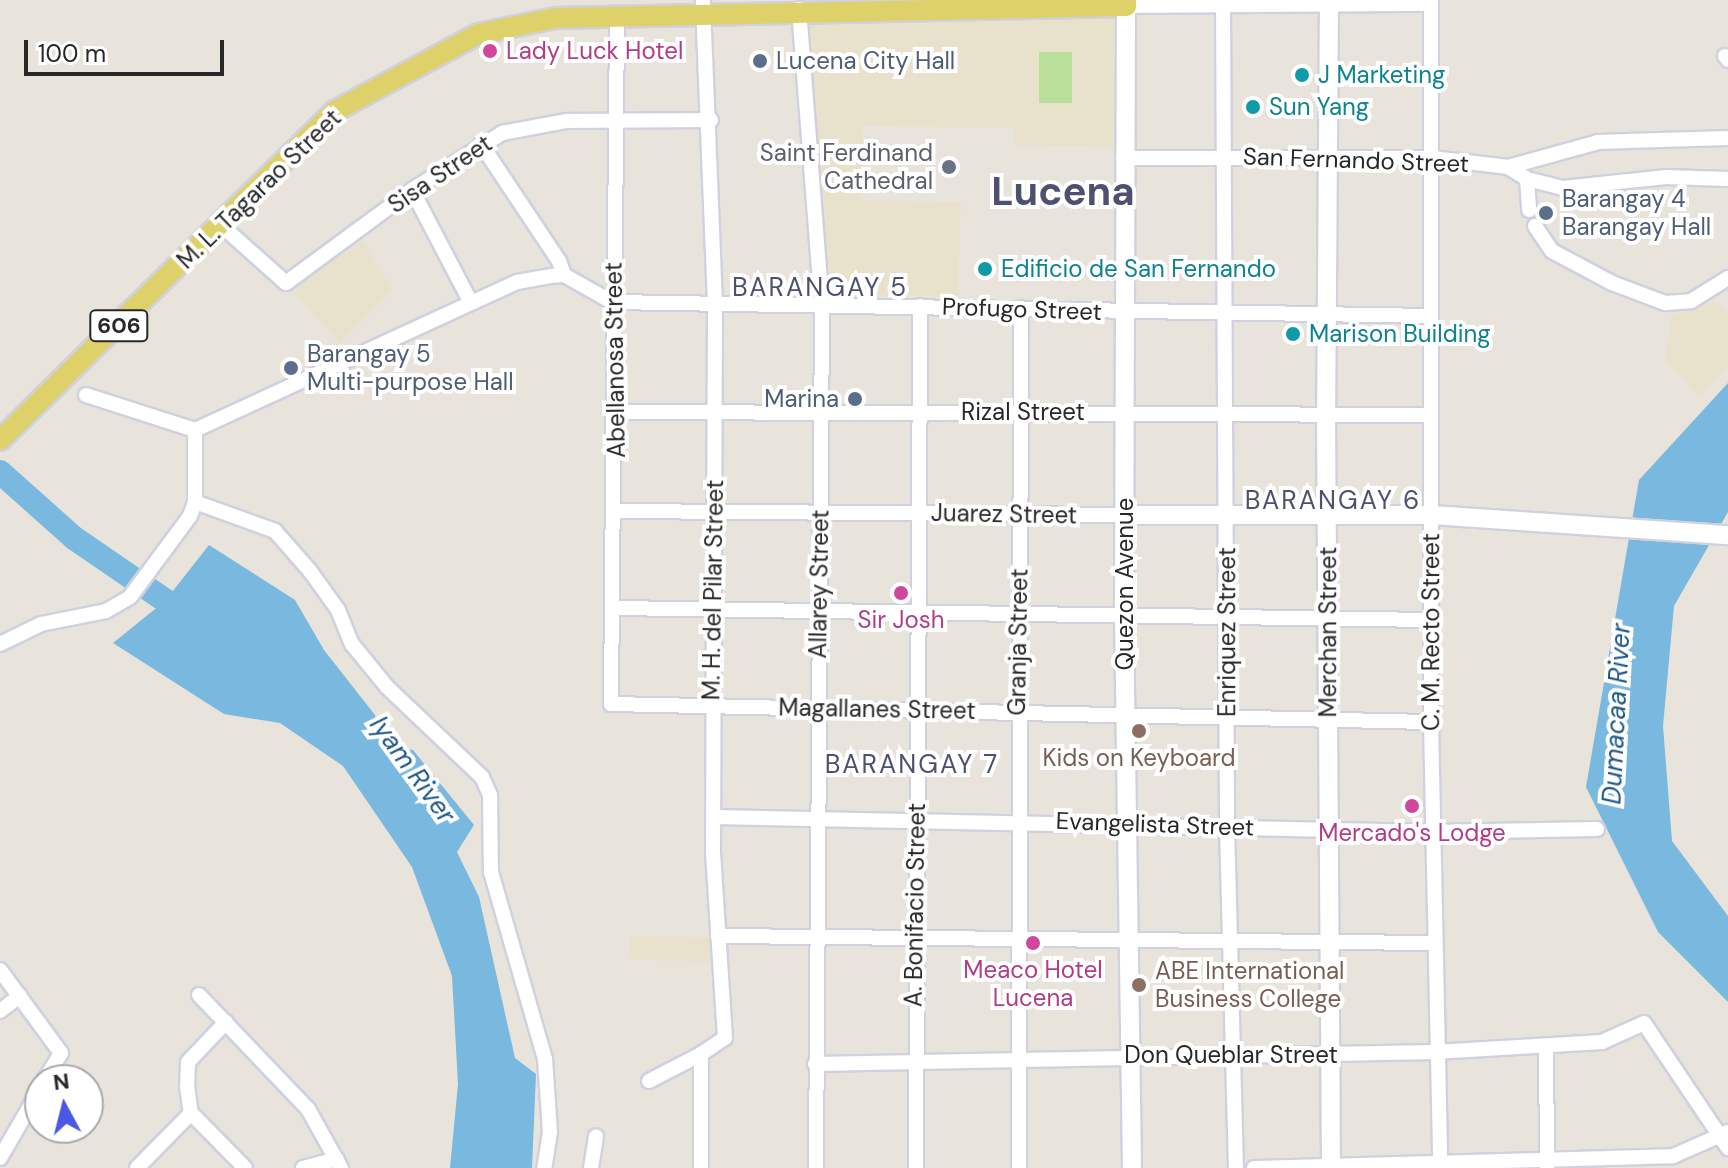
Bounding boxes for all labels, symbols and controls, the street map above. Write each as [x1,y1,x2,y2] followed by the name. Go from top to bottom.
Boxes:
[28,24,228,74] scale bar
[506,37,683,65] place label: Lady Luck Hotel
[38,38,106,69] text: 100 m
[481,42,499,60] marker: Lady Luck Hotel
[776,47,955,75] place label: Lucena City Hall
[751,52,769,70] marker: Lucena City Hall
[1318,61,1445,89] place label: J Marketing
[1293,66,1311,84] marker: J Marketing
[1269,93,1369,121] place label: Sun Yang
[1244,98,1262,116] marker: Sun Yang
[171,103,347,275] street label: M. L. Tagarao Street
[383,129,497,219] street label: Sisa Street
[760,139,933,195] place label: Saint Ferdinand Cathedral
[1242,142,1470,178] street label: San Fernando Street
[940,158,958,176] marker: Saint Ferdinand Cathedral
[991,167,1135,215] district label: Lucena
[1562,185,1711,241] place label: Barangay 4 Barangay Hall
[1537,204,1555,222] marker: Barangay 4 Barangay Hall
[1001,255,1276,283] place label: Edificio de San Fernando
[976,260,994,278] marker: Edificio de San Fernando
[599,262,631,458] street label: Abellanosa Street
[732,272,908,304] district label: BARANGAY 5
[942,292,1102,326] street label: Profugo Street
[89,308,149,344] road number: 606
[1309,320,1491,348] place label: Marison Building
[1284,325,1302,343] marker: Marison Building
[307,340,514,396] place label: Barangay 5 Multi-purpose Hall
[282,359,300,377] marker: Barangay 5 Multi-purpose Hall
[764,385,839,413] place label: Marina
[846,390,864,408] marker: Marina
[961,398,1085,426] street label: Rizal Street
[697,479,729,701] street label: M. H. del Pilar Street
[1245,485,1421,517] district label: BARANGAY 6
[931,498,1077,530] street label: Juarez Street
[1111,498,1139,670] street label: Quezon Avenue
[803,509,835,659] street label: Allarey Street
[1417,533,1445,731] street label: C. M. Recto Street
[1213,547,1241,717] street label: Enriquez Street
[1314,547,1342,717] street label: Merchan Street
[1002,568,1034,716] street label: Granja Street
[892,584,910,602] marker: Sir Josh
[857,606,945,634] place label: Sir Josh
[1597,623,1637,805] water label: Dumacaa River
[778,693,976,725] street label: Magallanes Street
[363,710,461,830] water label: Iyam River
[1130,722,1148,740] marker: Kids on Keyboard
[1042,744,1236,772] place label: Kids on Keyboard
[825,749,999,781] district label: BARANGAY 7
[1403,797,1421,815] marker: Mercado's Lodge
[899,803,931,1007] street label: A. Bonifacio Street
[1055,806,1255,842] street label: Evangelista Street
[1318,819,1506,847] place label: Mercado's Lodge
[1024,934,1042,952] marker: Meaco Hotel Lucena
[963,956,1103,1012] place label: Meaco Hotel Lucena
[1155,957,1344,1013] place label: ABE International Business College
[1130,976,1148,994] marker: ABE International Business College
[1124,1041,1338,1069] street label: Don Queblar Street
[24,1064,104,1144] north arrow
[52,1066,71,1097] text: N

